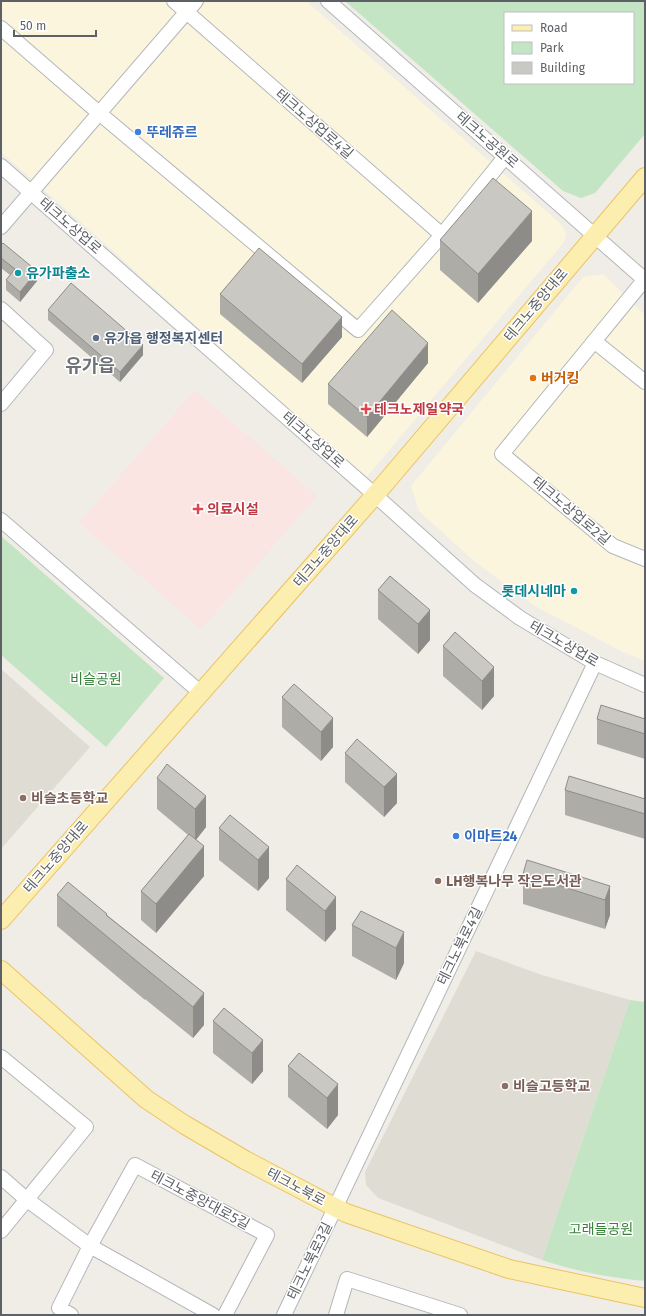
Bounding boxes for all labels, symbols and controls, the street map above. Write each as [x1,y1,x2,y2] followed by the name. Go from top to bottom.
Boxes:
[14,12,96,38] scale bar
[504,12,634,84] legend
[20,19,46,33] text: 50 m
[540,21,568,35] text: Road
[540,41,564,55] text: Park
[540,61,586,75] text: Building
[272,86,356,162] street label: 테크노상업로4길
[452,108,522,172] street label: 테크노공원로
[146,124,198,141] place label: 뚜레쥬르
[133,127,143,137] marker: 뚜레쥬르
[35,194,105,258] street label: 테크노상업로
[26,265,91,282] place label: 유가파출소
[501,265,572,345] street label: 테크노중앙대로
[13,268,23,278] marker: 유가파출소
[104,330,223,347] place label: 유가읍 행정복지센터
[91,333,101,343] marker: 유가읍 행정복지센터
[65,355,115,377] district label: 유가읍
[541,370,580,387] place label: 버거킹
[528,373,538,383] marker: 버거킹
[374,401,464,418] place label: 테크노제일약국
[361,404,371,414] marker: 테크노제일약국
[278,408,348,472] street label: 테크노상업로
[528,473,614,549] street label: 테크노상업로2길
[207,501,259,518] place label: 의료시설
[192,503,204,515] marker: 의료시설
[290,511,362,591] street label: 테크노중앙대로
[502,583,566,600] place label: 롯데시네마
[569,586,579,596] marker: 롯데시네마
[526,617,602,671] street label: 테크노상업로
[70,671,122,688] park label: 비슬공원
[31,790,108,807] place label: 비슬초등학교
[18,793,28,803] marker: 비슬초등학교
[20,817,92,897] street label: 테크노중앙대로
[464,828,517,845] place label: 이마트24
[451,831,461,841] marker: 이마트24
[446,873,582,890] place label: LH행복나무 작은도서관
[433,876,443,886] marker: LH행복나무 작은도서관
[434,904,486,988] street label: 테크노북로4길
[513,1078,590,1095] place label: 비슬고등학교
[500,1081,510,1091] marker: 비슬고등학교
[264,1164,329,1210] street label: 테크노북로
[147,1167,253,1233] street label: 테크노중앙대로5길
[284,1219,336,1303] street label: 테크노북로3길
[569,1221,633,1238] park label: 고래들공원

